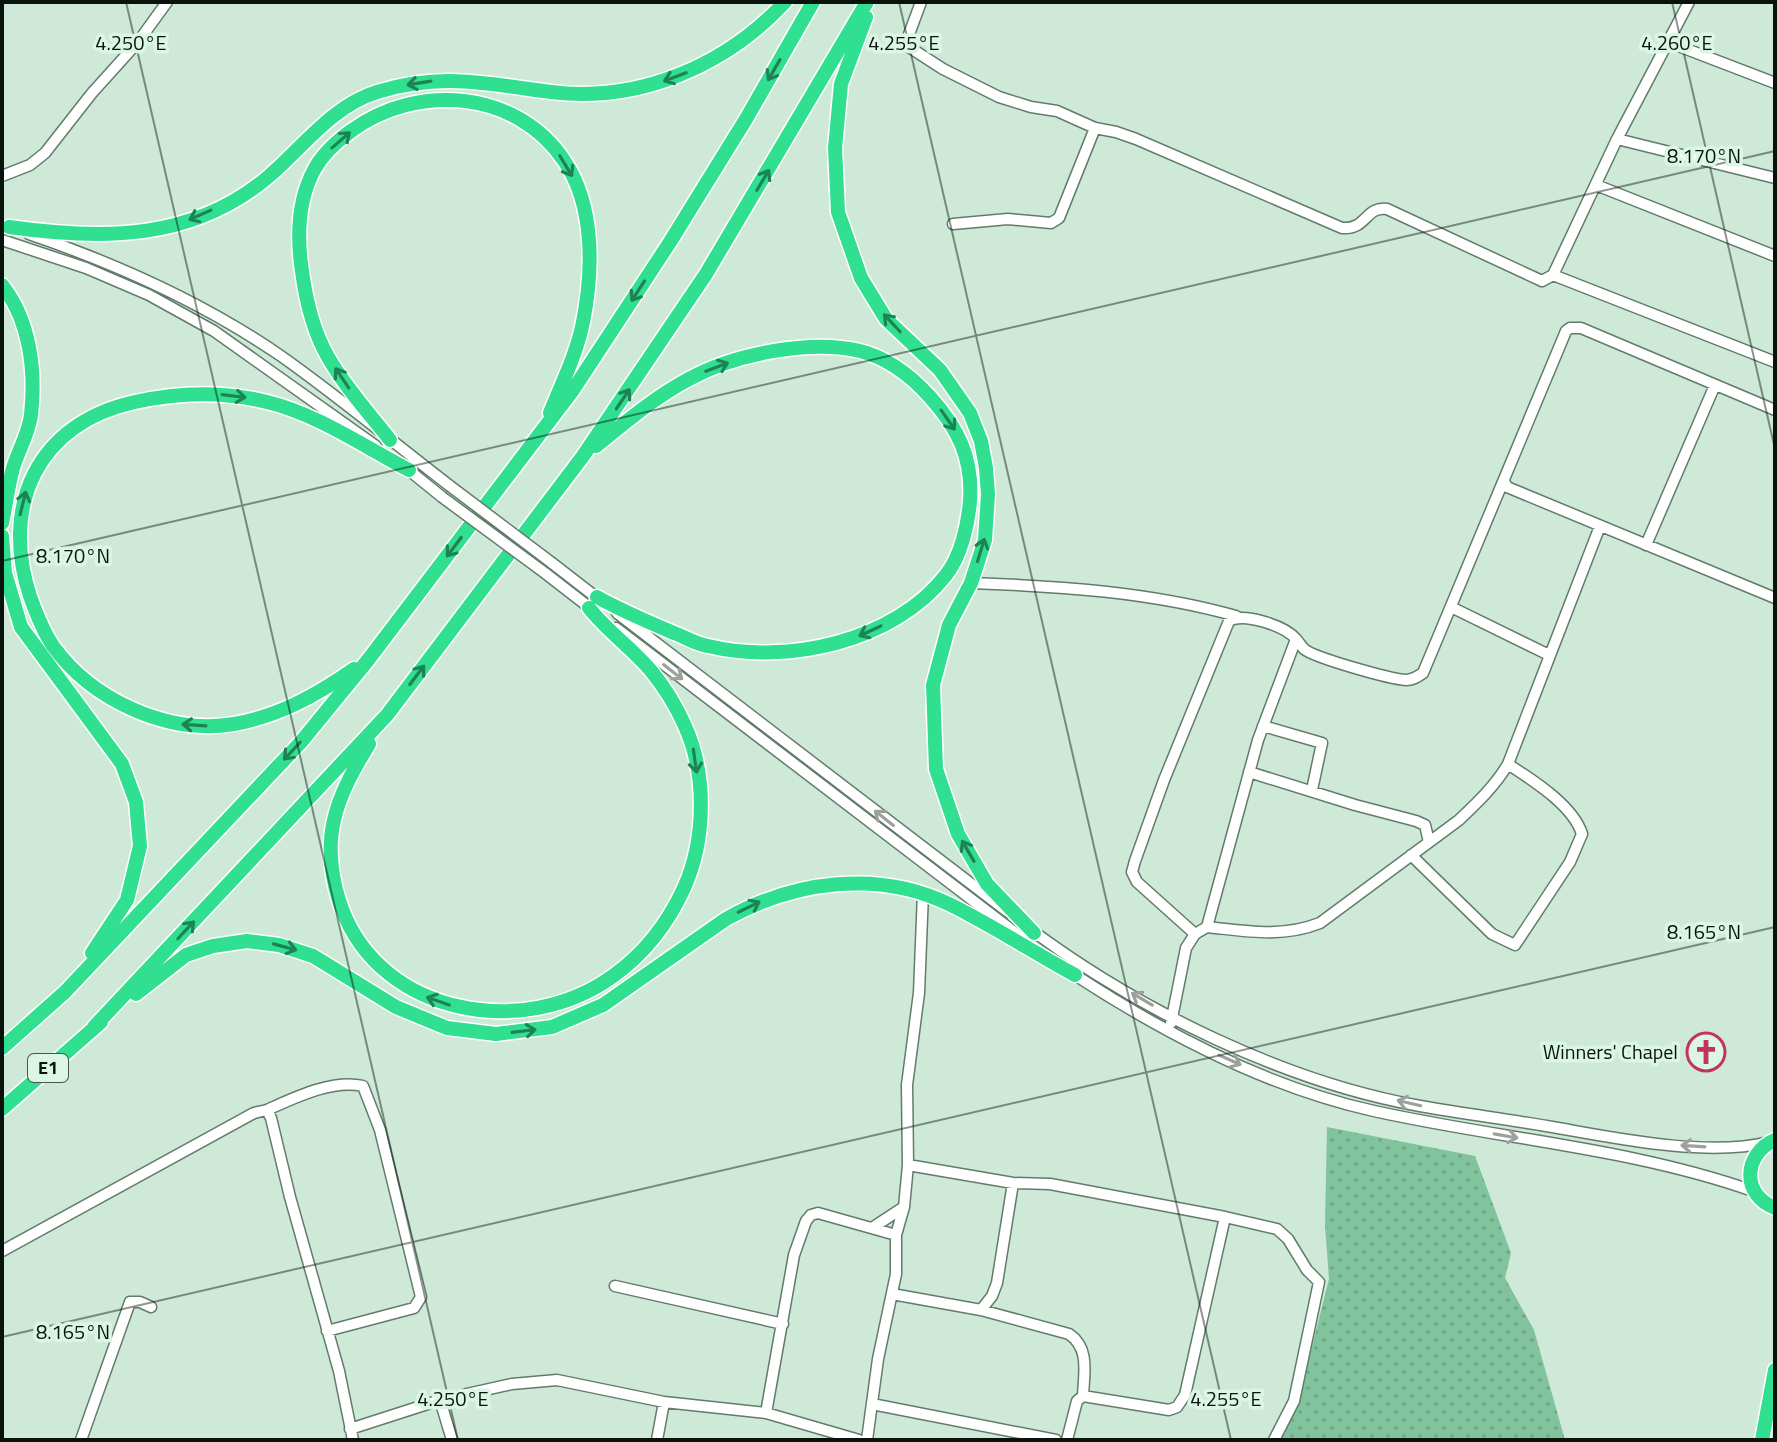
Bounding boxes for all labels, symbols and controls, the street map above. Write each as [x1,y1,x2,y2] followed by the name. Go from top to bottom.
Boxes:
[95,27,167,58] text: 4.250°E
[868,27,940,58] text: 4.255°E
[1641,27,1713,58] text: 4.260°E
[766,58,782,81] one-way arrow
[663,70,688,85] one-way arrow
[406,76,432,91] one-way arrow
[330,131,350,149] one-way arrow
[1667,140,1741,171] text: 8.170°N
[558,154,574,177] one-way arrow
[755,169,771,192] one-way arrow
[189,209,213,224] one-way arrow
[630,279,646,302] one-way arrow
[883,313,902,333] one-way arrow
[704,359,729,373] one-way arrow
[334,368,350,390] one-way arrow
[221,389,246,404] one-way arrow
[615,389,631,411] one-way arrow
[939,409,956,430] one-way arrow
[16,491,31,516] one-way arrow
[445,536,462,558] one-way arrow
[974,538,989,564] one-way arrow
[36,540,110,571] text: 8.170°N
[858,624,882,639] one-way arrow
[662,664,683,681] one-way arrow
[409,665,426,686] one-way arrow
[181,717,208,732] one-way arrow
[283,741,302,761] one-way arrow
[688,748,703,773] one-way arrow
[874,809,895,826] one-way arrow
[960,840,976,863] one-way arrow
[737,899,761,914] one-way arrow
[1667,916,1741,947] text: 8.165°N
[177,920,195,940] one-way arrow
[272,941,297,956] one-way arrow
[1131,991,1154,1007] one-way arrow
[426,992,451,1007] one-way arrow
[510,1023,537,1038] one-way arrow
[1685,1031,1727,1073] church icon: Winners' Chapel
[1543,1036,1678,1067] place label: Winners' Chapel
[1217,1053,1241,1068] one-way arrow
[28,1054,68,1082] road number: E1
[1397,1095,1422,1110] one-way arrow
[1493,1129,1518,1144] one-way arrow
[1681,1138,1707,1153] one-way arrow
[36,1316,110,1347] text: 8.165°N
[417,1383,489,1414] text: 4.250°E
[1190,1383,1262,1414] text: 4.255°E

